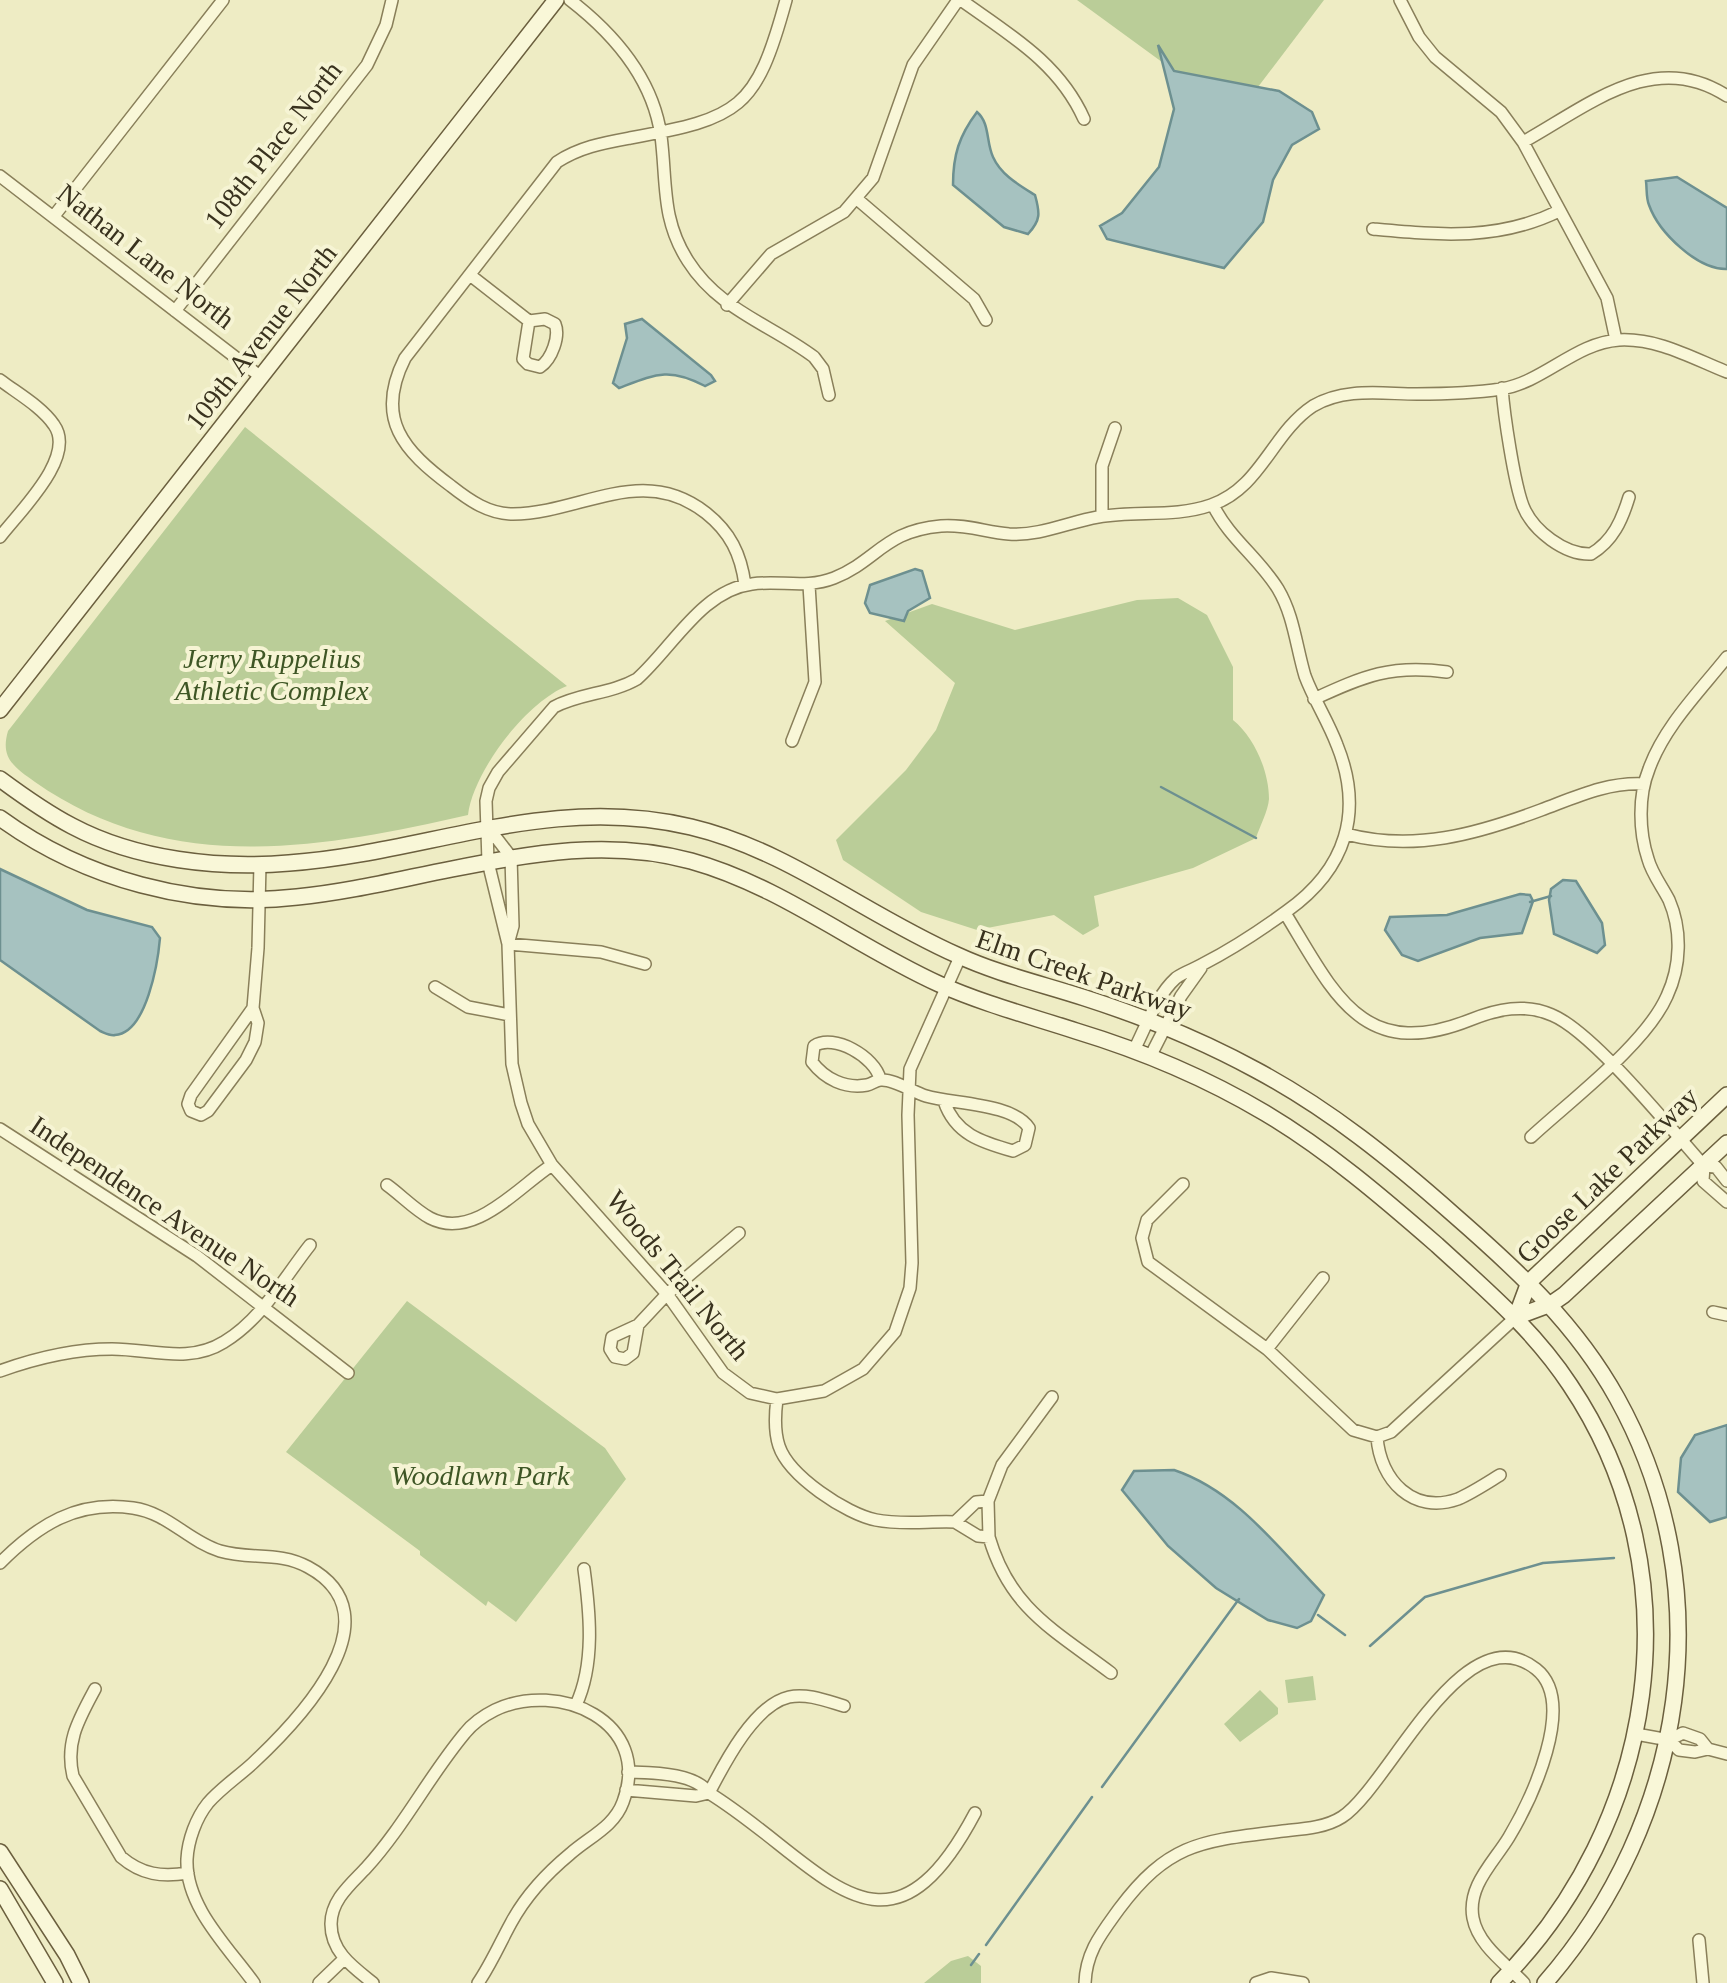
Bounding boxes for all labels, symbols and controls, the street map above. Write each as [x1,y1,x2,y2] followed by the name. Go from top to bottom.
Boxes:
[198,55,348,235] street label: 108th Place North
[51,177,241,335] street label: Nathan Lane North
[179,238,343,436] street label: 109th Avenue North
[173,643,369,706] park label: Jerry Ruppelius Athletic Complex
[972,923,1196,1025] street label: Elm Creek Parkway
[1510,1081,1704,1269] street label: Goose Lake Parkway
[24,1109,306,1313] street label: Independence Avenue North
[600,1184,756,1366] street label: Woods Trail North
[391,1460,570,1491] park label: Woodlawn Park

